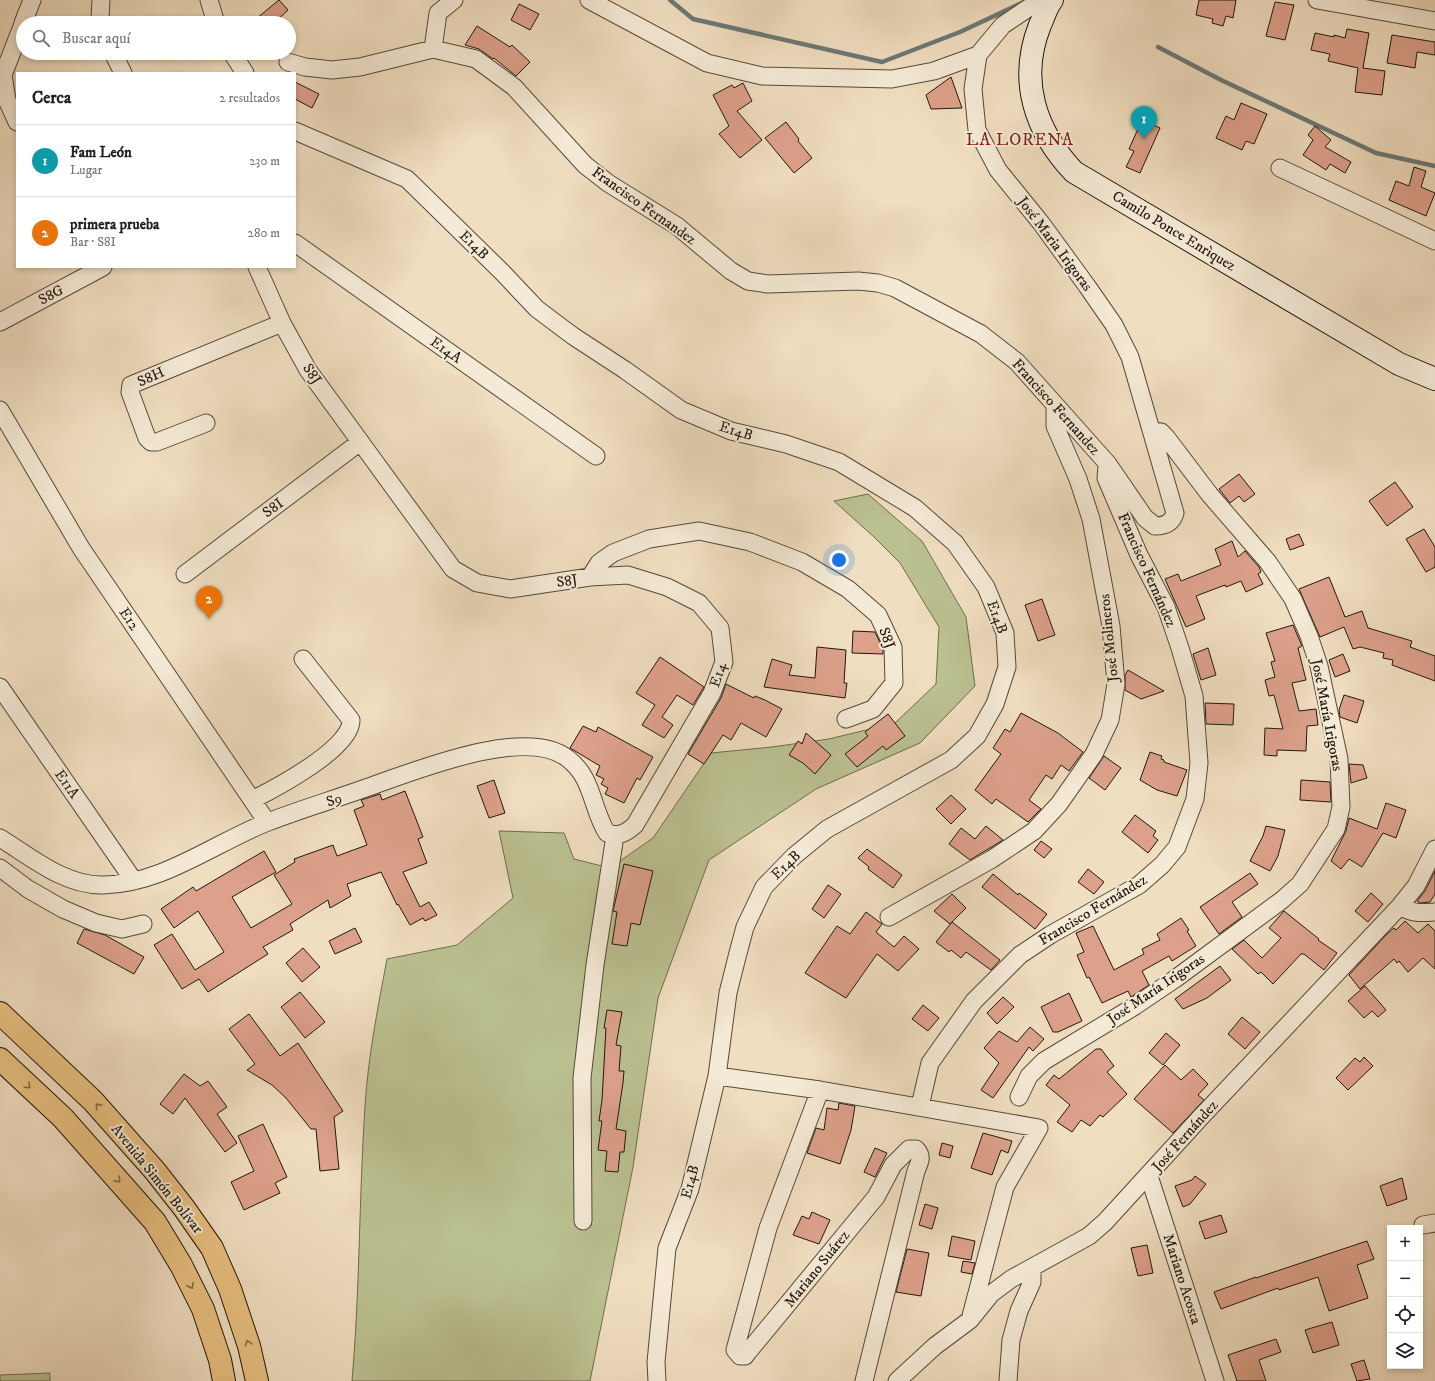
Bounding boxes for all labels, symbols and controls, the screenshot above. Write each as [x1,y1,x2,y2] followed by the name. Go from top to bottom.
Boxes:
[16,16,296,60] search box
[30,27,52,49] icon: search
[62,29,130,48] text: Buscar aquí
[32,87,71,109] text: Cerca
[219,90,280,106] text: 2 resultados
[1131,106,1157,139] pin: 1
[966,129,1074,151] district label: LA LORENA
[70,143,132,162] text: Fam León
[43,153,47,169] text: 1
[249,153,280,169] text: 230 m
[70,162,102,178] text: Lugar
[588,163,700,249] street label: Francisco Fernandez
[1109,187,1240,276] street label: Camilo Ponce Enrìquez
[1012,191,1097,295] street label: José Maria Irigoras
[70,215,159,234] text: primera prueba
[42,225,48,241] text: 2
[248,225,280,241] text: 280 m
[455,226,493,264] street label: E14B
[70,234,116,250] text: Bar · S8I
[35,280,67,309] street label: S8G
[426,332,466,368] street label: E14A
[1008,355,1105,460] street label: Francisco Fernandez
[298,360,326,388] street label: S8J
[134,363,168,391] street label: S8H
[717,417,755,445] street label: E14B
[259,494,287,522] street label: S8I
[1113,510,1181,631] street label: Francisco Fernández
[829,550,849,570] your location
[555,570,579,592] street label: S8J
[196,586,222,619] pin: 2
[1095,593,1123,685] street label: José Molineros
[982,598,1012,636] street label: E14B
[115,604,144,635] street label: E12
[874,625,900,651] street label: S8J
[1306,655,1347,773] street label: José María Irigoras
[705,660,731,690] street label: E14
[50,766,84,803] street label: E11A
[324,789,344,811] street label: S9
[767,846,805,884] street label: E14B
[1035,870,1151,950] street label: Francisco Fernández
[1102,949,1208,1030] street label: José María Irigoras
[24,1081,31,1088] one-way arrow
[1146,1096,1223,1177] street label: José Fernández
[95,1104,102,1111] one-way arrow
[107,1120,207,1238] street label: Avenida Simón Bolívar
[676,1163,704,1201] street label: E14B
[113,1175,121,1183] one-way arrow
[1387,1225,1423,1369] map controls
[1387,1225,1423,1261] button: +
[780,1226,854,1311] street label: Mariano Suárez
[1158,1232,1206,1327] street label: Mariano Acosta
[1387,1261,1423,1297] button: −
[187,1282,194,1290] one-way arrow
[1387,1297,1423,1333] button: locate
[1387,1333,1423,1369] button: layers
[244,1340,253,1347] one-way arrow

